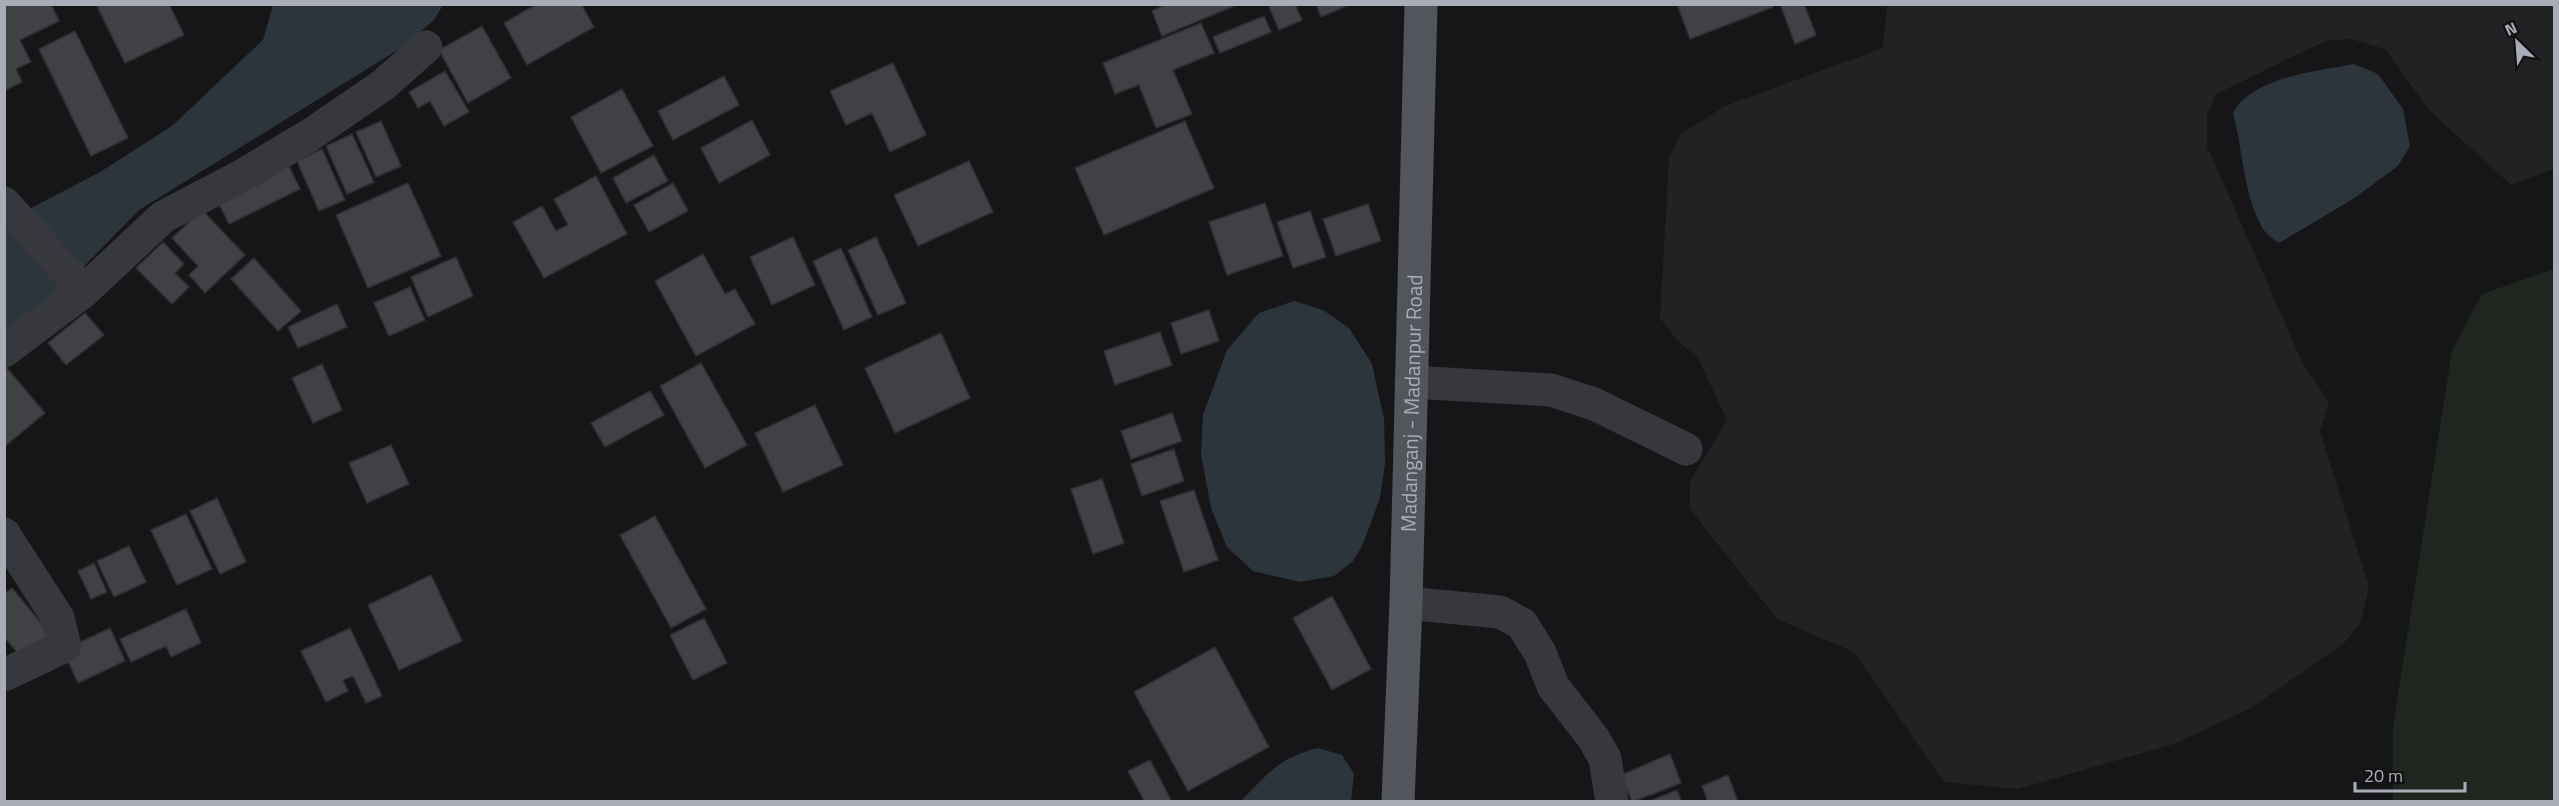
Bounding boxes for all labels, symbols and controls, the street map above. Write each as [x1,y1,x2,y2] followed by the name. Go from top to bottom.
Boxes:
[2487,12,2547,72] north arrow
[2501,15,2521,42] text: N
[1392,274,1430,532] street label: Madanganj - Madanpur Road
[2355,755,2464,793] scale bar
[2364,762,2403,789] text: 20 m

